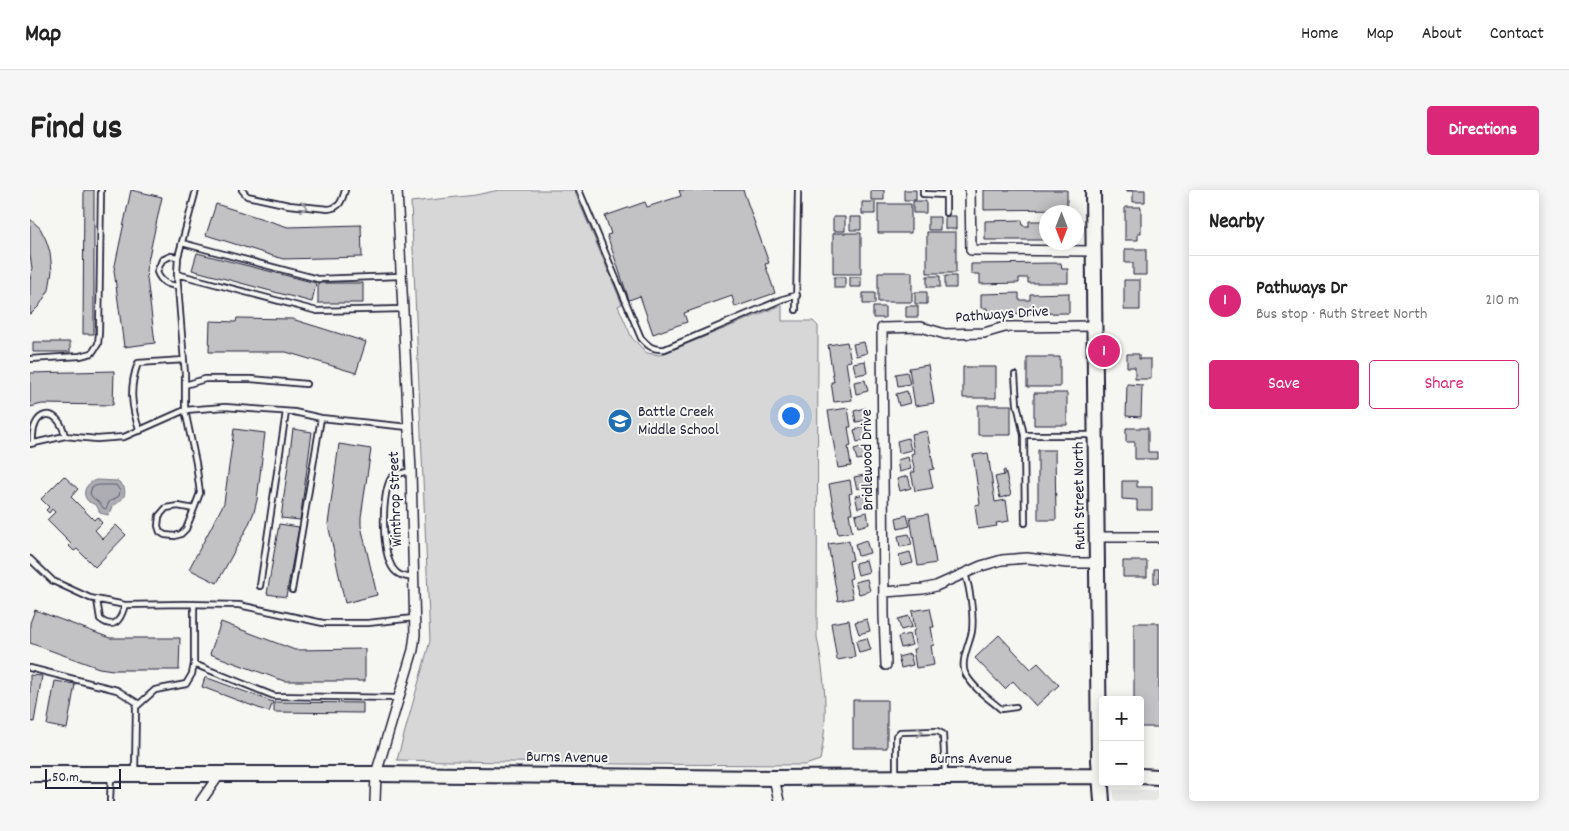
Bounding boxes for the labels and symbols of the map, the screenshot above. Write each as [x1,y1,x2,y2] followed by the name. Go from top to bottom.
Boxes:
[300,201,308,212] one-way arrow
[1039,205,1084,250] north arrow
[955,300,1049,330] street label: Pathways Drive
[1088,332,1120,370] pin: 1
[638,401,719,442] place label: Battle Creek Middle School
[778,403,804,429] your location
[607,408,633,434] school or university icon: Battle Creek Middle School
[856,409,880,511] street label: Bridlewood Drive
[1068,442,1092,550] street label: Ruth Street North
[383,451,409,547] street label: Winthrop Street
[916,727,924,737] one-way arrow
[526,746,608,770] street label: Burns Avenue
[930,748,1012,771] street label: Burns Avenue
[45,766,121,789] scale bar

